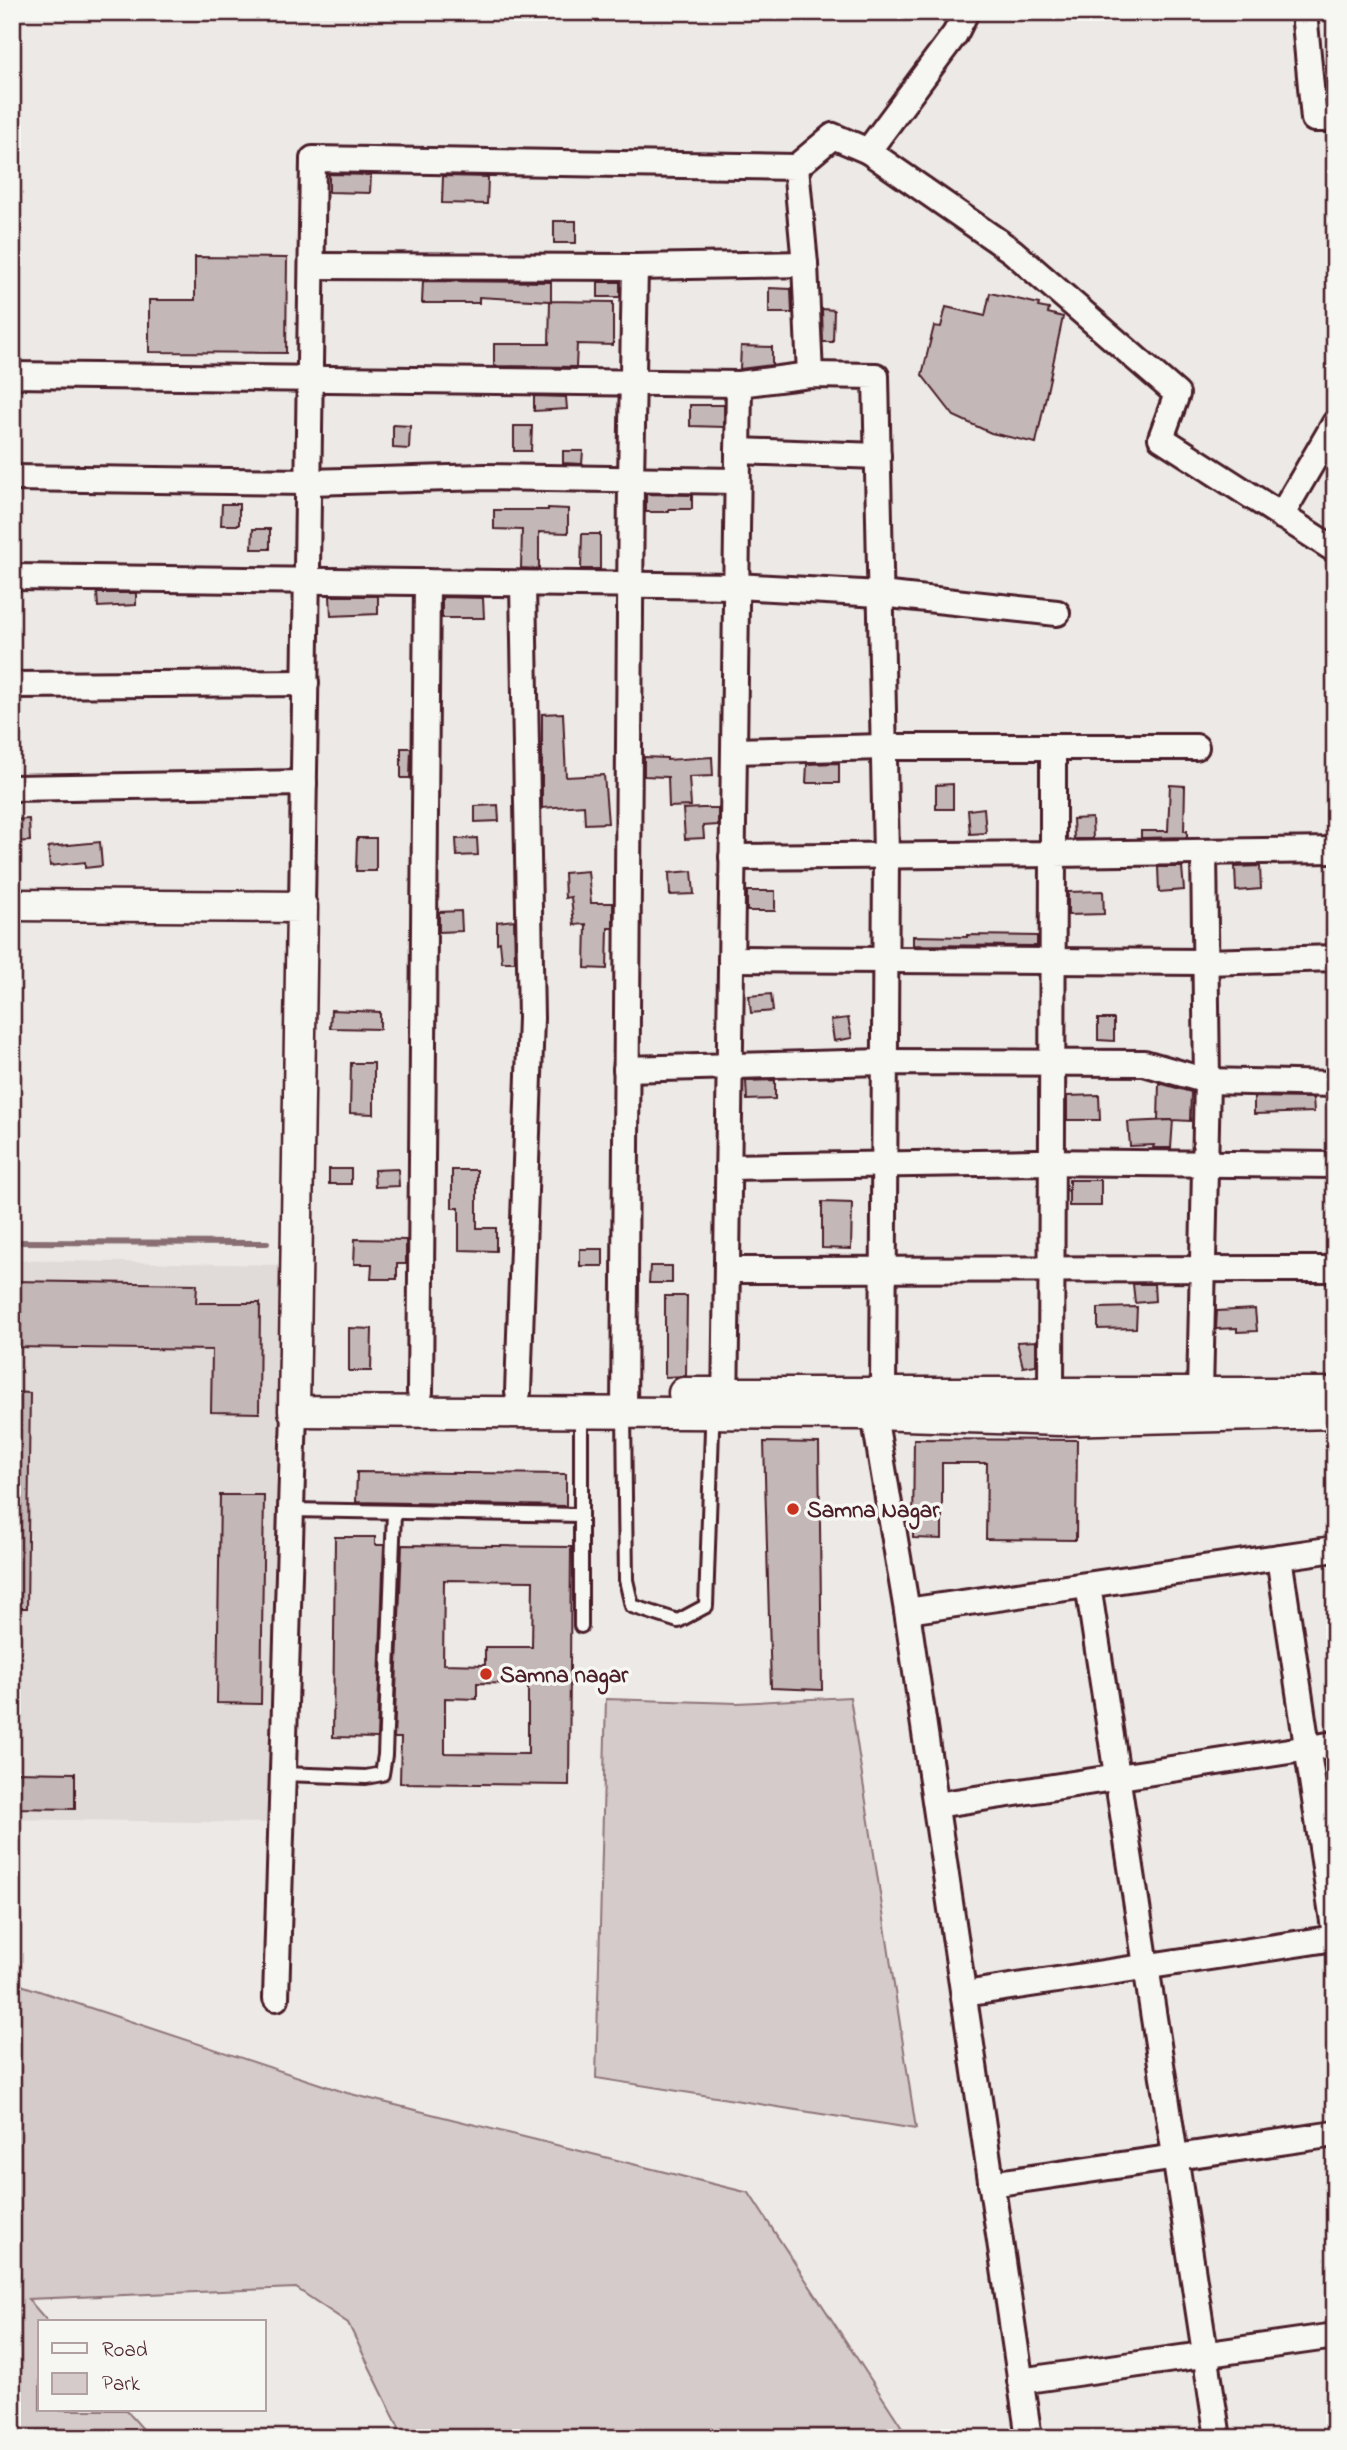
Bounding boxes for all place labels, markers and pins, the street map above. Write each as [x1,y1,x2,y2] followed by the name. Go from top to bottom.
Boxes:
[807,1495,940,1530] place label: Samna Nagar
[785,1501,801,1517] marker: Samna Nagar
[500,1660,629,1695] place label: Samna nagar
[478,1666,494,1682] marker: Samna nagar

